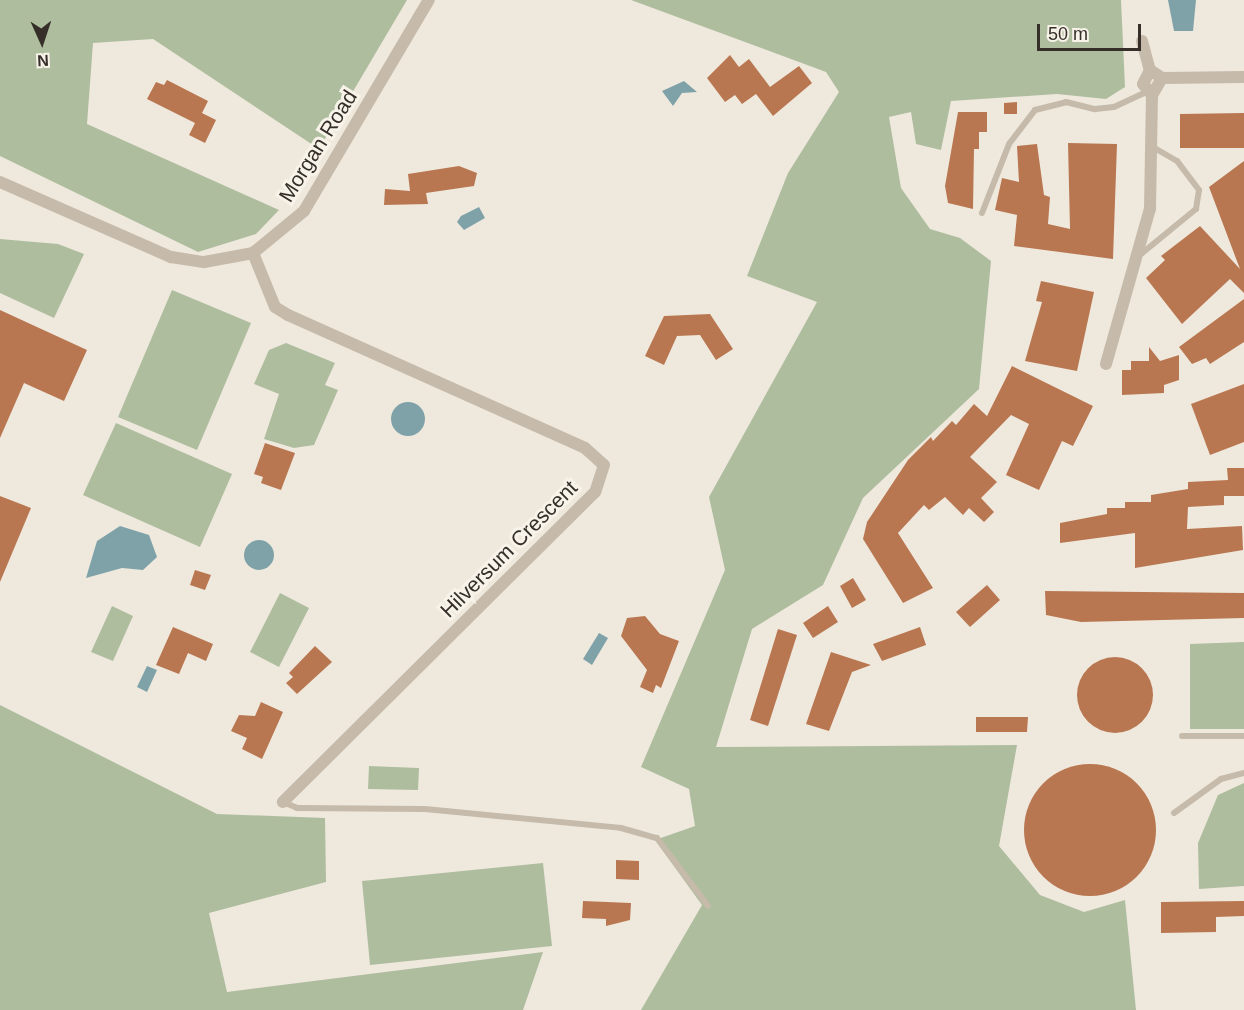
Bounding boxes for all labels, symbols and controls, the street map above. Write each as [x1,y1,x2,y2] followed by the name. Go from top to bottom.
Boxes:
[12,12,72,72] north arrow
[1040,12,1144,50] scale bar
[1048,24,1088,44] text: 50 m
[37,52,49,69] text: N
[274,85,362,207] street label: Morgan Road
[435,475,583,623] street label: Hilversum Crescent

